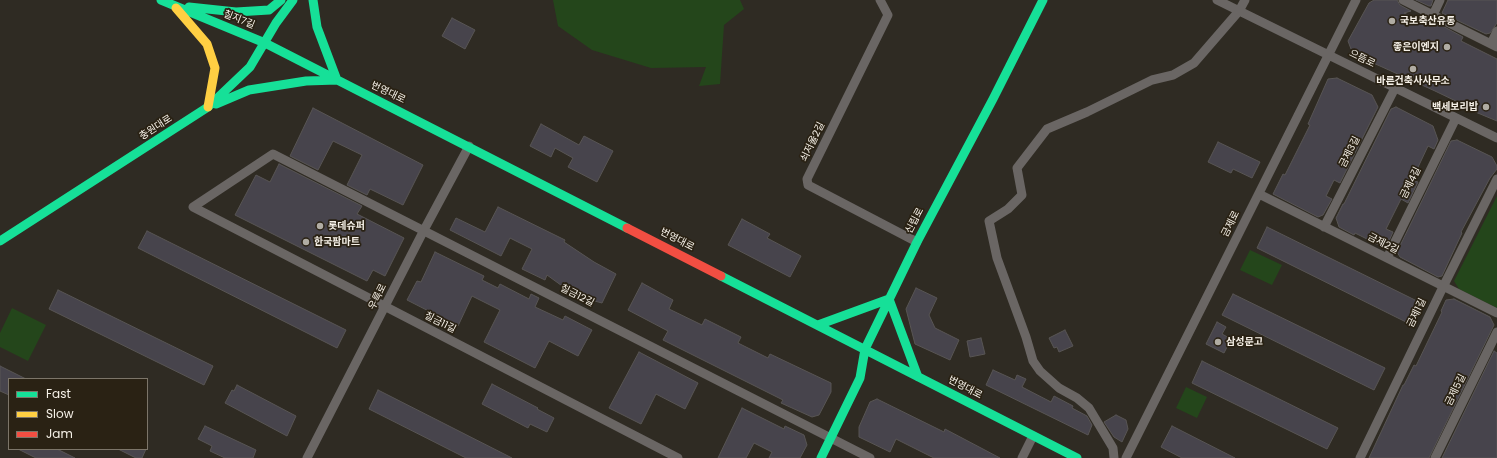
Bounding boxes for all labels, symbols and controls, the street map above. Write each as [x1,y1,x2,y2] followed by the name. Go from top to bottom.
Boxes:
[221,8,257,32] street label: 칠지7길
[1400,15,1455,27] place label: 국보축산유통
[1387,16,1397,26] marker: 국보축산유통
[1393,41,1439,53] place label: 좋은이엔지
[1442,42,1452,52] marker: 좋은이엔지
[1347,48,1377,70] street label: 으뜸로
[1408,64,1418,74] marker: 바른건축사사무소
[1376,75,1450,87] place label: 바른건축사사무소
[369,80,407,106] street label: 번영대로
[1432,101,1478,113] place label: 백세보리밥
[1481,102,1491,112] marker: 백세보리밥
[137,113,175,143] street label: 충원대로
[798,120,828,164] street label: 쇠저울2길
[1337,134,1363,170] street label: 금제3길
[1398,165,1424,201] street label: 금제4길
[903,206,927,236] street label: 신립로
[1219,209,1243,239] street label: 금제로
[328,220,365,232] place label: 롯데슈퍼
[315,221,325,231] marker: 롯데슈퍼
[658,226,696,254] street label: 번영대로
[1365,231,1401,257] street label: 금제2길
[314,236,360,248] place label: 한국팜마트
[301,237,311,247] marker: 한국팜마트
[366,282,390,312] street label: 우륵로
[558,282,596,310] street label: 칠금12길
[1405,297,1429,329] street label: 금제1길
[422,310,458,336] street label: 칠금11길
[1226,336,1263,348] place label: 삼성문고
[1213,337,1223,347] marker: 삼성문고
[1443,372,1469,408] street label: 금제5길
[946,374,984,402] street label: 번영대로
[8,378,148,450] legend
[46,385,71,402] text: Fast
[46,405,74,422] text: Slow
[46,425,73,442] text: Jam

